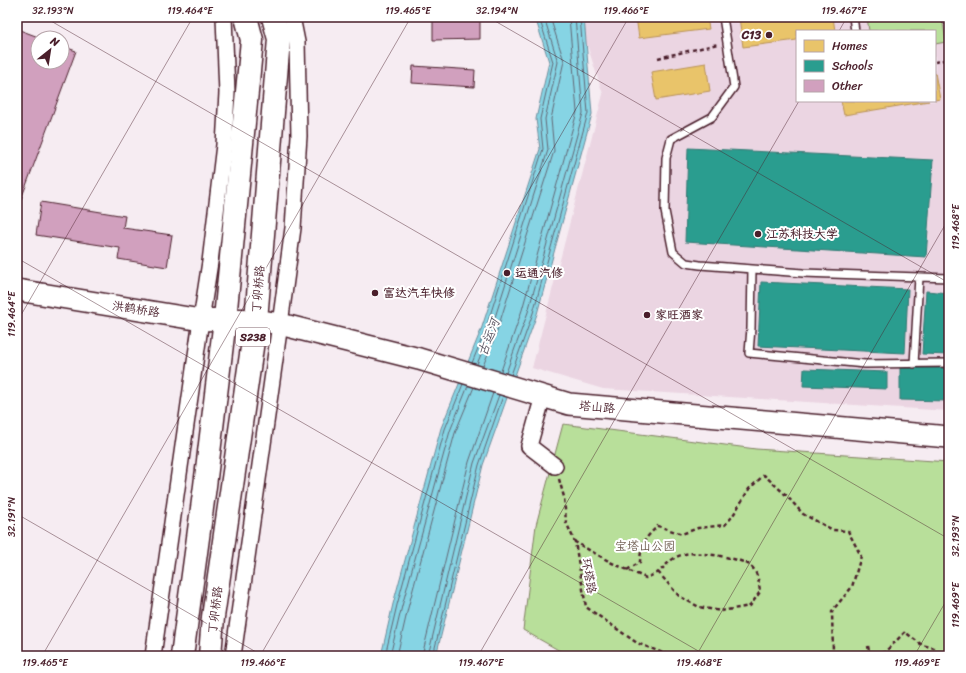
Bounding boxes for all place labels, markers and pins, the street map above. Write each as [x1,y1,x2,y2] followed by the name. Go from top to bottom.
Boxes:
[741,24,761,46] place label: C13
[764,30,774,40] marker: C13
[766,223,838,245] place label: 江苏科技大学
[753,229,763,239] marker: 江苏科技大学
[515,262,563,284] place label: 运通汽修
[502,268,512,278] marker: 运通汽修
[383,282,455,304] place label: 富达汽车快修
[370,288,380,298] marker: 富达汽车快修
[655,304,703,326] place label: 家旺酒家
[642,310,652,320] marker: 家旺酒家

